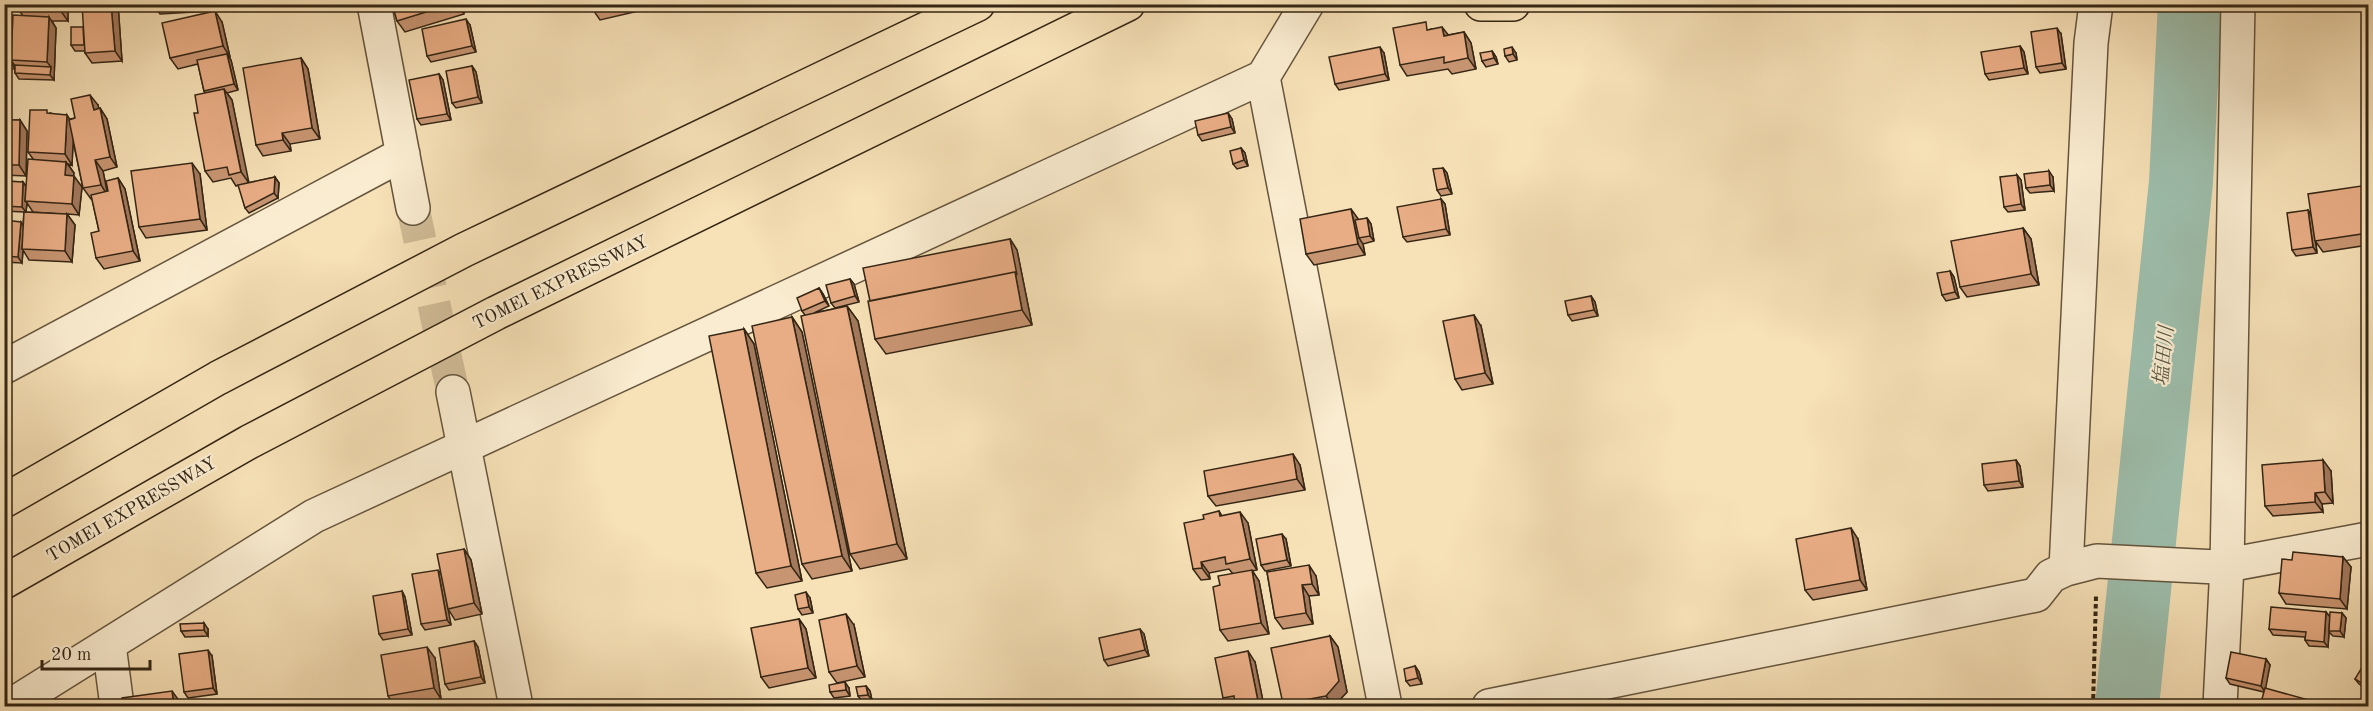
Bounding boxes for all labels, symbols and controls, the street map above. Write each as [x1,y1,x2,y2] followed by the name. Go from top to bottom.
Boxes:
[470,233,651,333] street label: TOMEI EXPRESSWAY
[2150,323,2178,387] water label: 塩田川
[44,454,219,566] street label: TOMEI EXPRESSWAY
[42,633,150,671] scale bar
[51,646,91,664] text: 20 m

